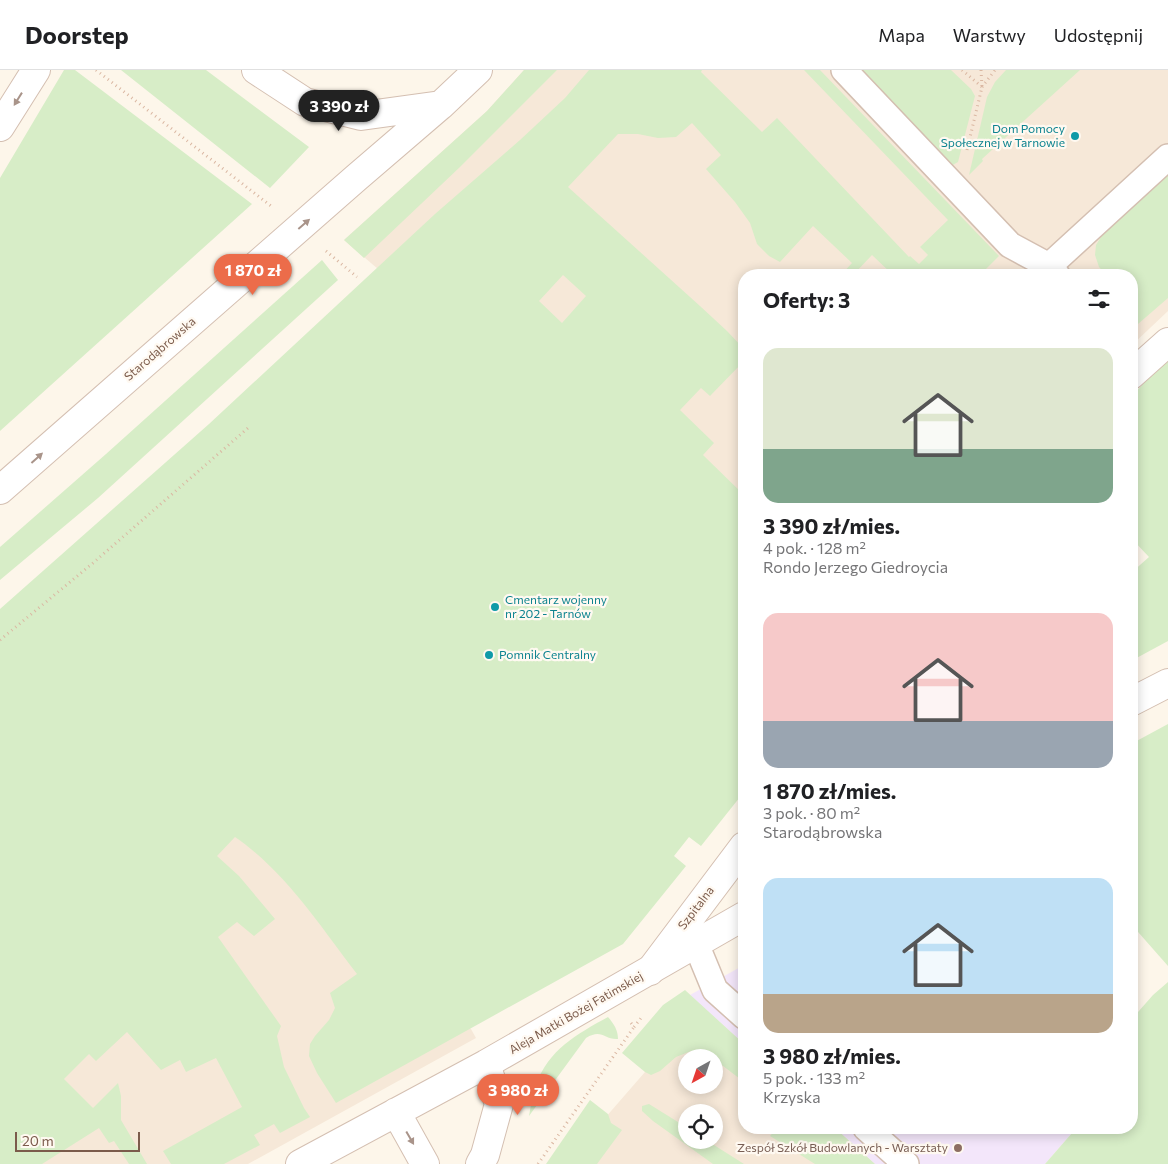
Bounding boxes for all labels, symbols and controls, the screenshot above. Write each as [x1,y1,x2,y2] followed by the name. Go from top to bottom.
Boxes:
[25,20,129,49] text: Doorstep
[878,24,925,46] text: Mapa
[953,24,1026,46] text: Warstwy
[1054,24,1143,46] text: Udostępnij
[287,90,391,132] pin: 3 390 zł
[13,92,23,105] one-way arrow
[309,96,369,115] text: 3 390 zł
[941,121,1065,149] place label: Dom Pomocy Społecznej w Tarnowie
[1069,130,1081,142] marker: Dom Pomocy Społecznej w Tarnowie
[297,218,310,229] one-way arrow
[201,254,305,296] pin: 1 870 zł
[225,260,281,279] text: 1 870 zł
[1085,285,1113,313] icon: filters
[763,287,850,312] text: Oferty: 3
[121,314,198,383] street label: Starodąbrowska
[893,380,983,470] icon: home
[30,452,43,463] one-way arrow
[763,513,900,538] text: 3 390 zł/mies.
[763,538,866,557] text: 4 pok. · 128 m²
[763,557,948,576] text: Rondo Jerzego Giedroycia
[505,592,607,620] place label: Cmentarz wojenny nr 202 - Tarnów
[489,601,501,613] marker: Cmentarz wojenny nr 202 - Tarnów
[893,645,983,735] icon: home
[499,647,596,661] place label: Pomnik Centralny
[483,649,495,661] marker: Pomnik Centralny
[763,778,896,803] text: 1 870 zł/mies.
[763,803,860,822] text: 3 pok. · 80 m²
[763,822,882,841] text: Starodąbrowska
[674,883,716,932] street label: Szpitalna
[893,910,983,1000] icon: home
[506,968,645,1056] street label: Aleja Matki Bożej Fatimskiej
[763,1043,901,1068] text: 3 980 zł/mies.
[678,1049,722,1094] north arrow
[678,1049,723,1149] map controls
[763,1068,865,1087] text: 5 pok. · 133 m²
[466,1074,570,1116] pin: 3 980 zł
[488,1080,548,1099] text: 3 980 zł
[763,1087,821,1106] text: Krzyska
[678,1104,723,1149] button: locate
[15,1129,140,1152] scale bar
[406,1131,414,1146] one-way arrow
[22,1132,54,1149] text: 20 m
[737,1140,948,1154] place label: Zespół Szkół Budowlanych - Warsztaty
[952,1142,964,1154] marker: Zespół Szkół Budowlanych - Warsztaty

